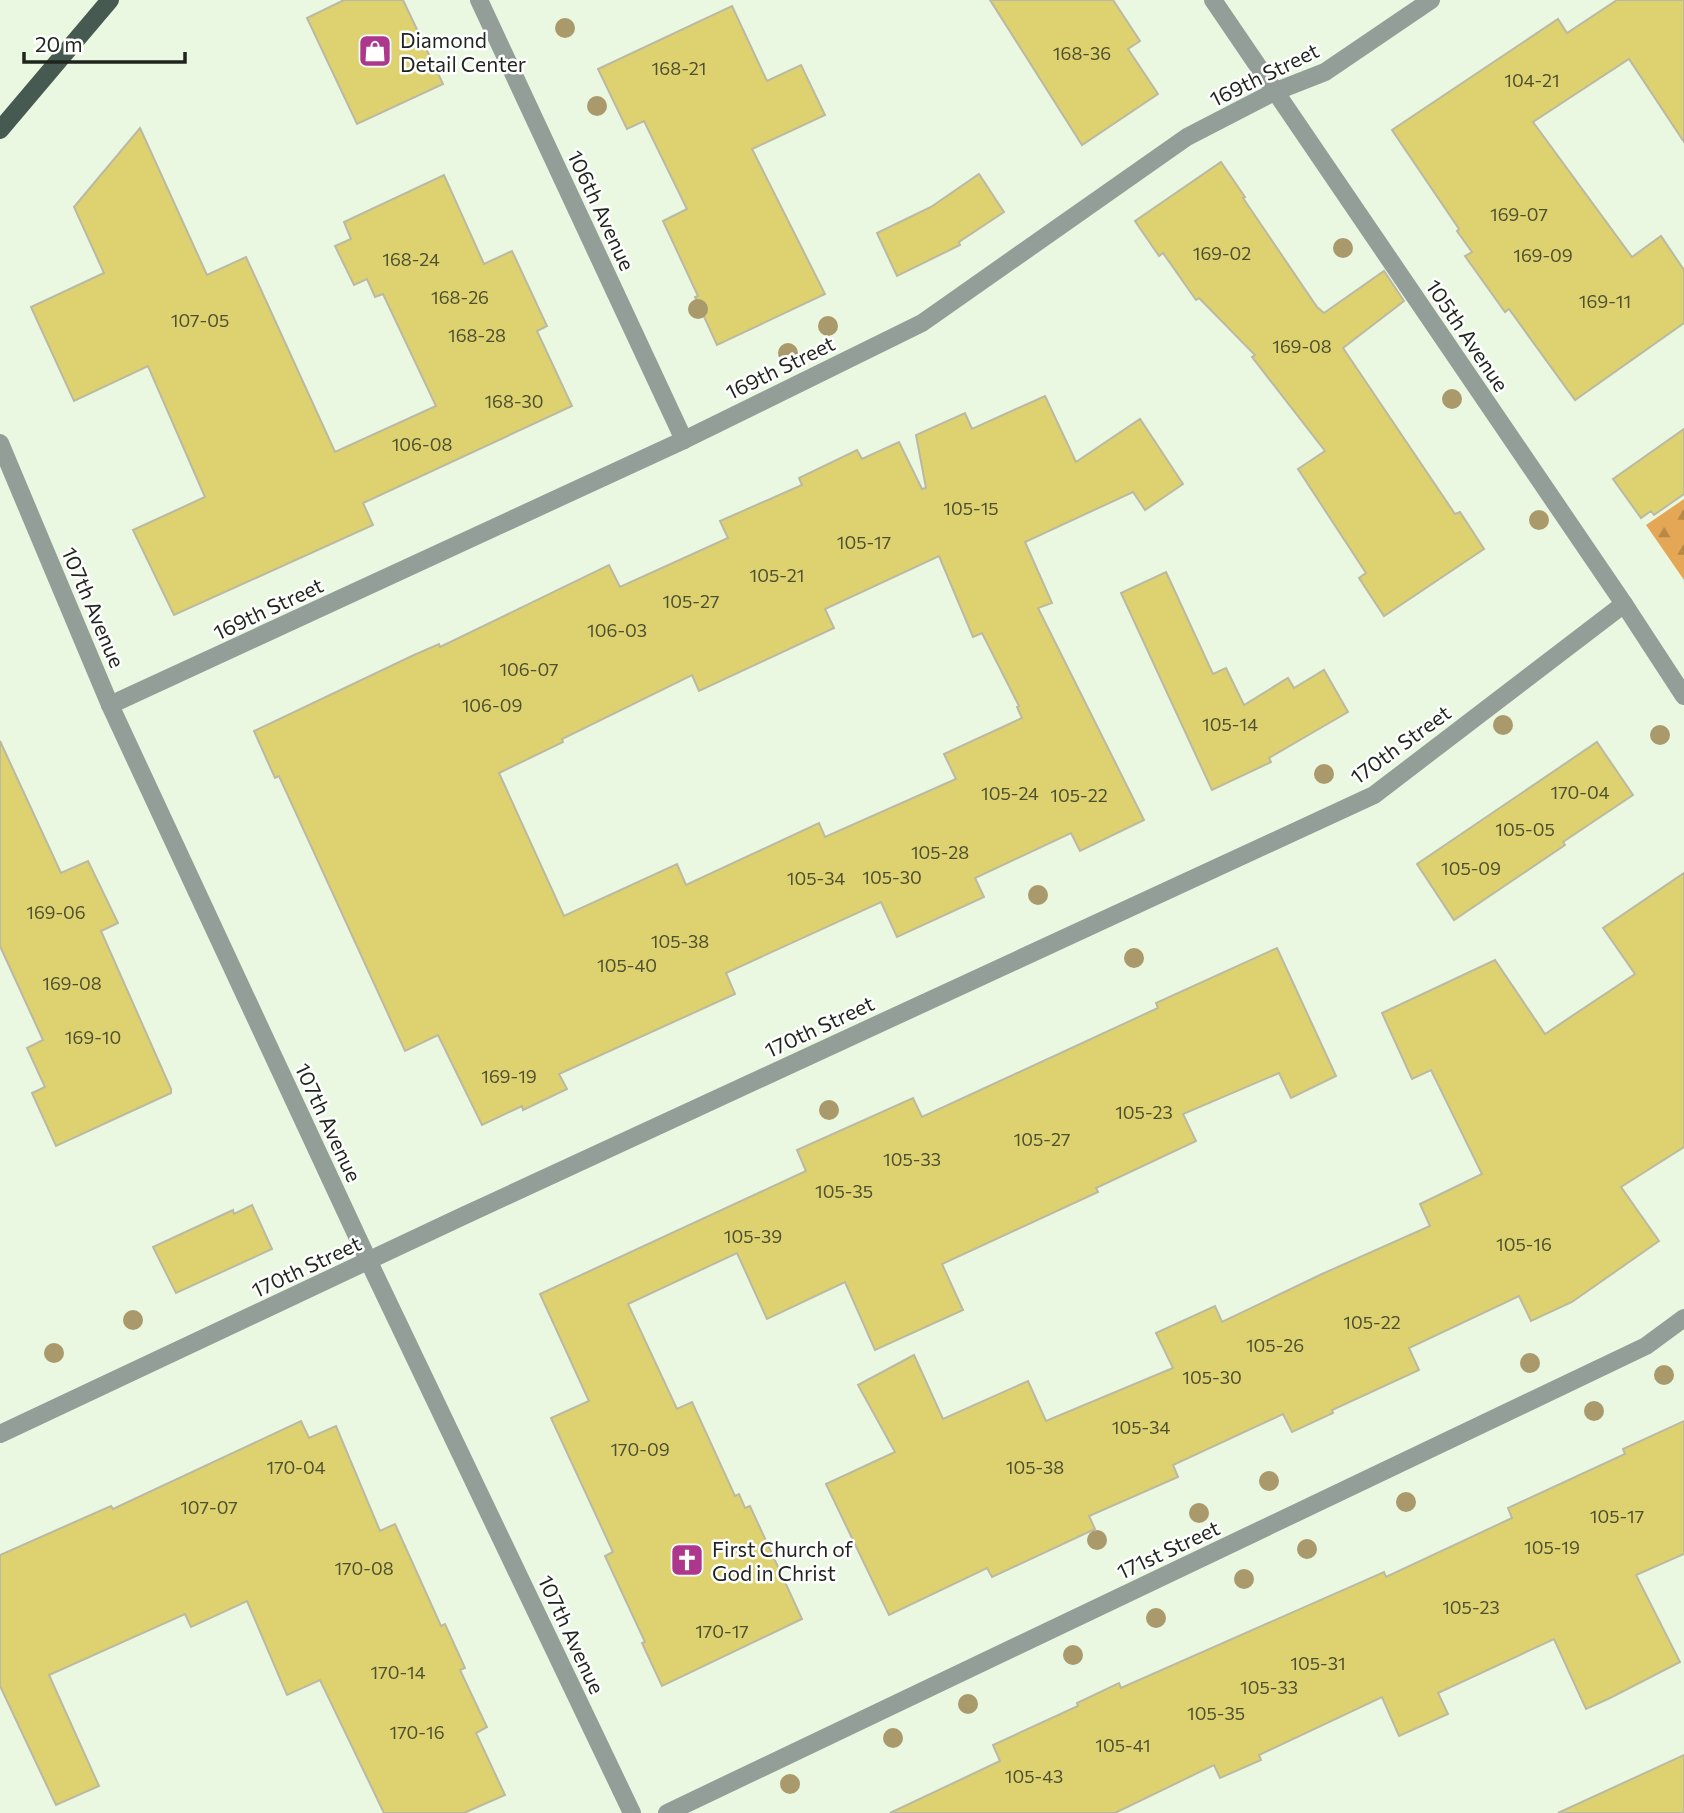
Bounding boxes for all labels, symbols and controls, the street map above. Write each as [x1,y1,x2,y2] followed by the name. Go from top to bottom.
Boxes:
[24,21,186,65] scale bar
[400,27,526,76] place label: Diamond Detail Center
[35,31,83,56] text: 20 m
[356,32,394,70] shop icon: Diamond Detail Center
[1205,37,1323,111] street label: 169th Street
[1053,42,1111,64] house number: 168-36
[652,57,706,79] house number: 168-21
[1504,69,1560,91] house number: 104-21
[563,146,641,274] street label: 106th Avenue
[1490,203,1548,225] house number: 169-07
[1193,242,1251,264] house number: 169-02
[1513,244,1573,266] house number: 169-09
[382,248,440,270] house number: 168-24
[1421,274,1515,396] street label: 105th Avenue
[431,286,489,308] house number: 168-26
[1579,290,1631,312] house number: 169-11
[171,309,229,331] house number: 107-05
[448,324,506,346] house number: 168-28
[721,330,839,404] street label: 169th Street
[1272,335,1332,357] house number: 169-08
[484,390,544,412] house number: 168-30
[392,433,452,455] house number: 106-08
[943,497,999,519] house number: 105-15
[837,531,891,553] house number: 105-17
[57,543,131,671] street label: 107th Avenue
[749,564,805,586] house number: 105-21
[209,572,327,644] street label: 169th Street
[663,590,719,612] house number: 105-27
[587,619,647,641] house number: 106-03
[499,658,559,680] house number: 106-07
[462,694,522,716] house number: 106-09
[1345,699,1455,789] street label: 170th Street
[1202,713,1258,735] house number: 105-14
[1550,781,1610,803] house number: 170-04
[981,782,1039,804] house number: 105-24
[1050,784,1108,806] house number: 105-22
[1495,818,1555,840] house number: 105-05
[911,841,969,863] house number: 105-28
[1441,857,1501,879] house number: 105-09
[862,866,922,888] house number: 105-30
[787,867,845,889] house number: 105-34
[26,901,86,923] house number: 169-06
[651,930,709,952] house number: 105-38
[597,954,657,976] house number: 105-40
[42,972,102,994] house number: 169-08
[760,990,878,1062] street label: 170th Street
[65,1026,121,1048] house number: 169-10
[291,1059,367,1185] street label: 107th Avenue
[481,1065,537,1087] house number: 169-19
[1115,1101,1173,1123] house number: 105-23
[1014,1128,1070,1150] house number: 105-27
[883,1148,941,1170] house number: 105-33
[815,1180,873,1202] house number: 105-35
[724,1225,782,1247] house number: 105-39
[247,1230,365,1302] street label: 170th Street
[1496,1233,1552,1255] house number: 105-16
[1343,1311,1401,1333] house number: 105-22
[1246,1334,1304,1356] house number: 105-26
[1182,1366,1242,1388] house number: 105-30
[1112,1416,1170,1438] house number: 105-34
[610,1438,670,1460] house number: 170-09
[266,1456,326,1478] house number: 170-04
[1006,1456,1064,1478] house number: 105-38
[180,1496,238,1518] house number: 107-07
[1590,1505,1644,1527] house number: 105-17
[1113,1514,1223,1584] street label: 171st Street
[712,1536,854,1585] place label: First Church of God in Christ
[1524,1536,1580,1558] house number: 105-19
[668,1541,706,1579] church icon: First Church of God in Christ
[334,1557,394,1579] house number: 170-08
[534,1571,610,1697] street label: 107th Avenue
[1442,1596,1500,1618] house number: 105-23
[695,1620,749,1642] house number: 170-17
[1290,1652,1346,1674] house number: 105-31
[371,1661,426,1683] house number: 170-14
[1240,1676,1298,1698] house number: 105-33
[1187,1702,1245,1724] house number: 105-35
[389,1721,445,1743] house number: 170-16
[1095,1734,1151,1756] house number: 105-41
[1005,1765,1063,1787] house number: 105-43

